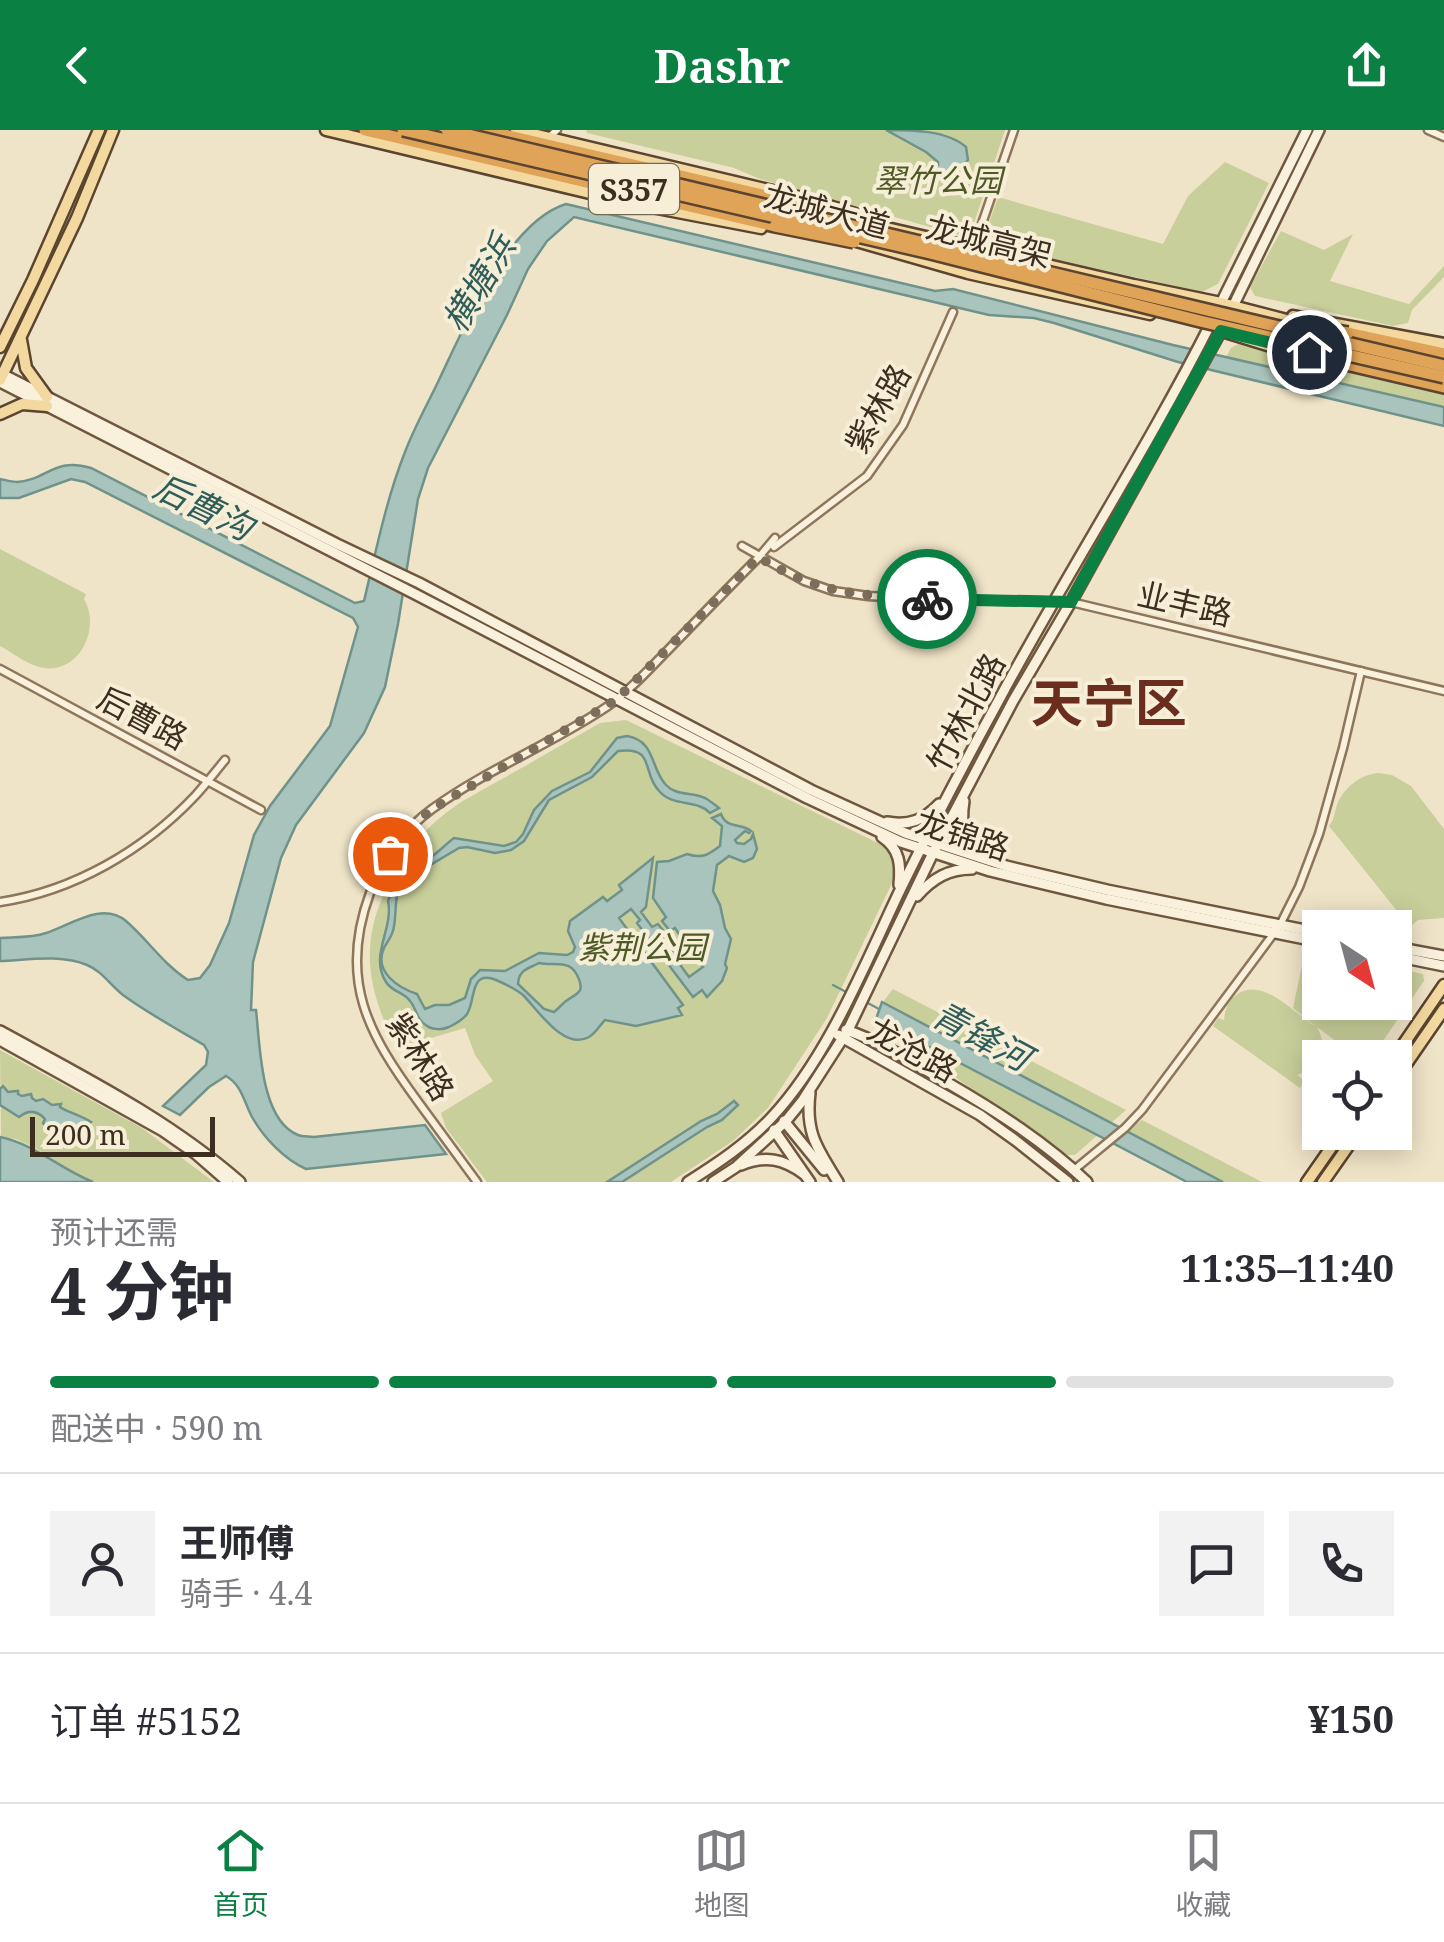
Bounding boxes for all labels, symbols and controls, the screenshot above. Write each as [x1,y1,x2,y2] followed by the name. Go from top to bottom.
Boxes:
[654,35,790,96] text: Dashr
[50,38,105,93] icon: back
[1339,38,1394,93] icon: share
[874,158,1006,201] park label: 翠竹公园
[589,164,679,214] road number: S357
[760,173,894,247] street label: 龙城大道
[922,204,1056,276] street label: 龙城高架
[431,223,527,340] water label: 横塘浜
[1267,310,1352,395] pin
[1282,325,1337,380] icon: home
[834,356,920,460] street label: 紫林路
[147,462,265,552] water label: 后曹沟
[877,549,977,649] courier
[1133,571,1237,635] street label: 业丰路
[900,572,955,627] icon: bike
[916,645,1014,779] street label: 竹林北路
[1031,666,1187,737] district label: 天宁区
[91,675,195,759] street label: 后曹路
[911,799,1015,869] street label: 龙锦路
[348,812,433,897] pin
[363,827,418,882] icon: bag
[1302,910,1412,1020] north arrow
[1302,910,1412,1150] map controls
[578,925,710,968] park label: 紫荆公园
[925,990,1045,1083] water label: 青锋河
[377,1004,465,1108] street label: 紫林路
[861,1007,965,1091] street label: 龙沧路
[1302,1040,1412,1150] button: locate
[30,1112,215,1156] scale bar
[45,1115,126,1153] text: 200 m
[50,1210,178,1253] text: 预计还需
[1180,1241,1394,1293] text: 11:35–11:40
[50,1246,234,1334] text: 4 分钟
[50,1406,263,1449] text: 配送中 · 590 m
[50,1511,155,1616] button: person
[1159,1511,1264,1616] button: chat
[1289,1511,1394,1616] button: phone
[180,1516,294,1568] text: 王师傅
[180,1571,312,1614] text: 骑手 · 4.4
[1308,1692,1394,1744] text: ¥150
[50,1694,242,1746] text: 订单 #5152
[213,1823,269,1923] tab: 首页
[694,1823,750,1923] tab: 地图
[1175,1823,1231,1923] tab: 收藏

